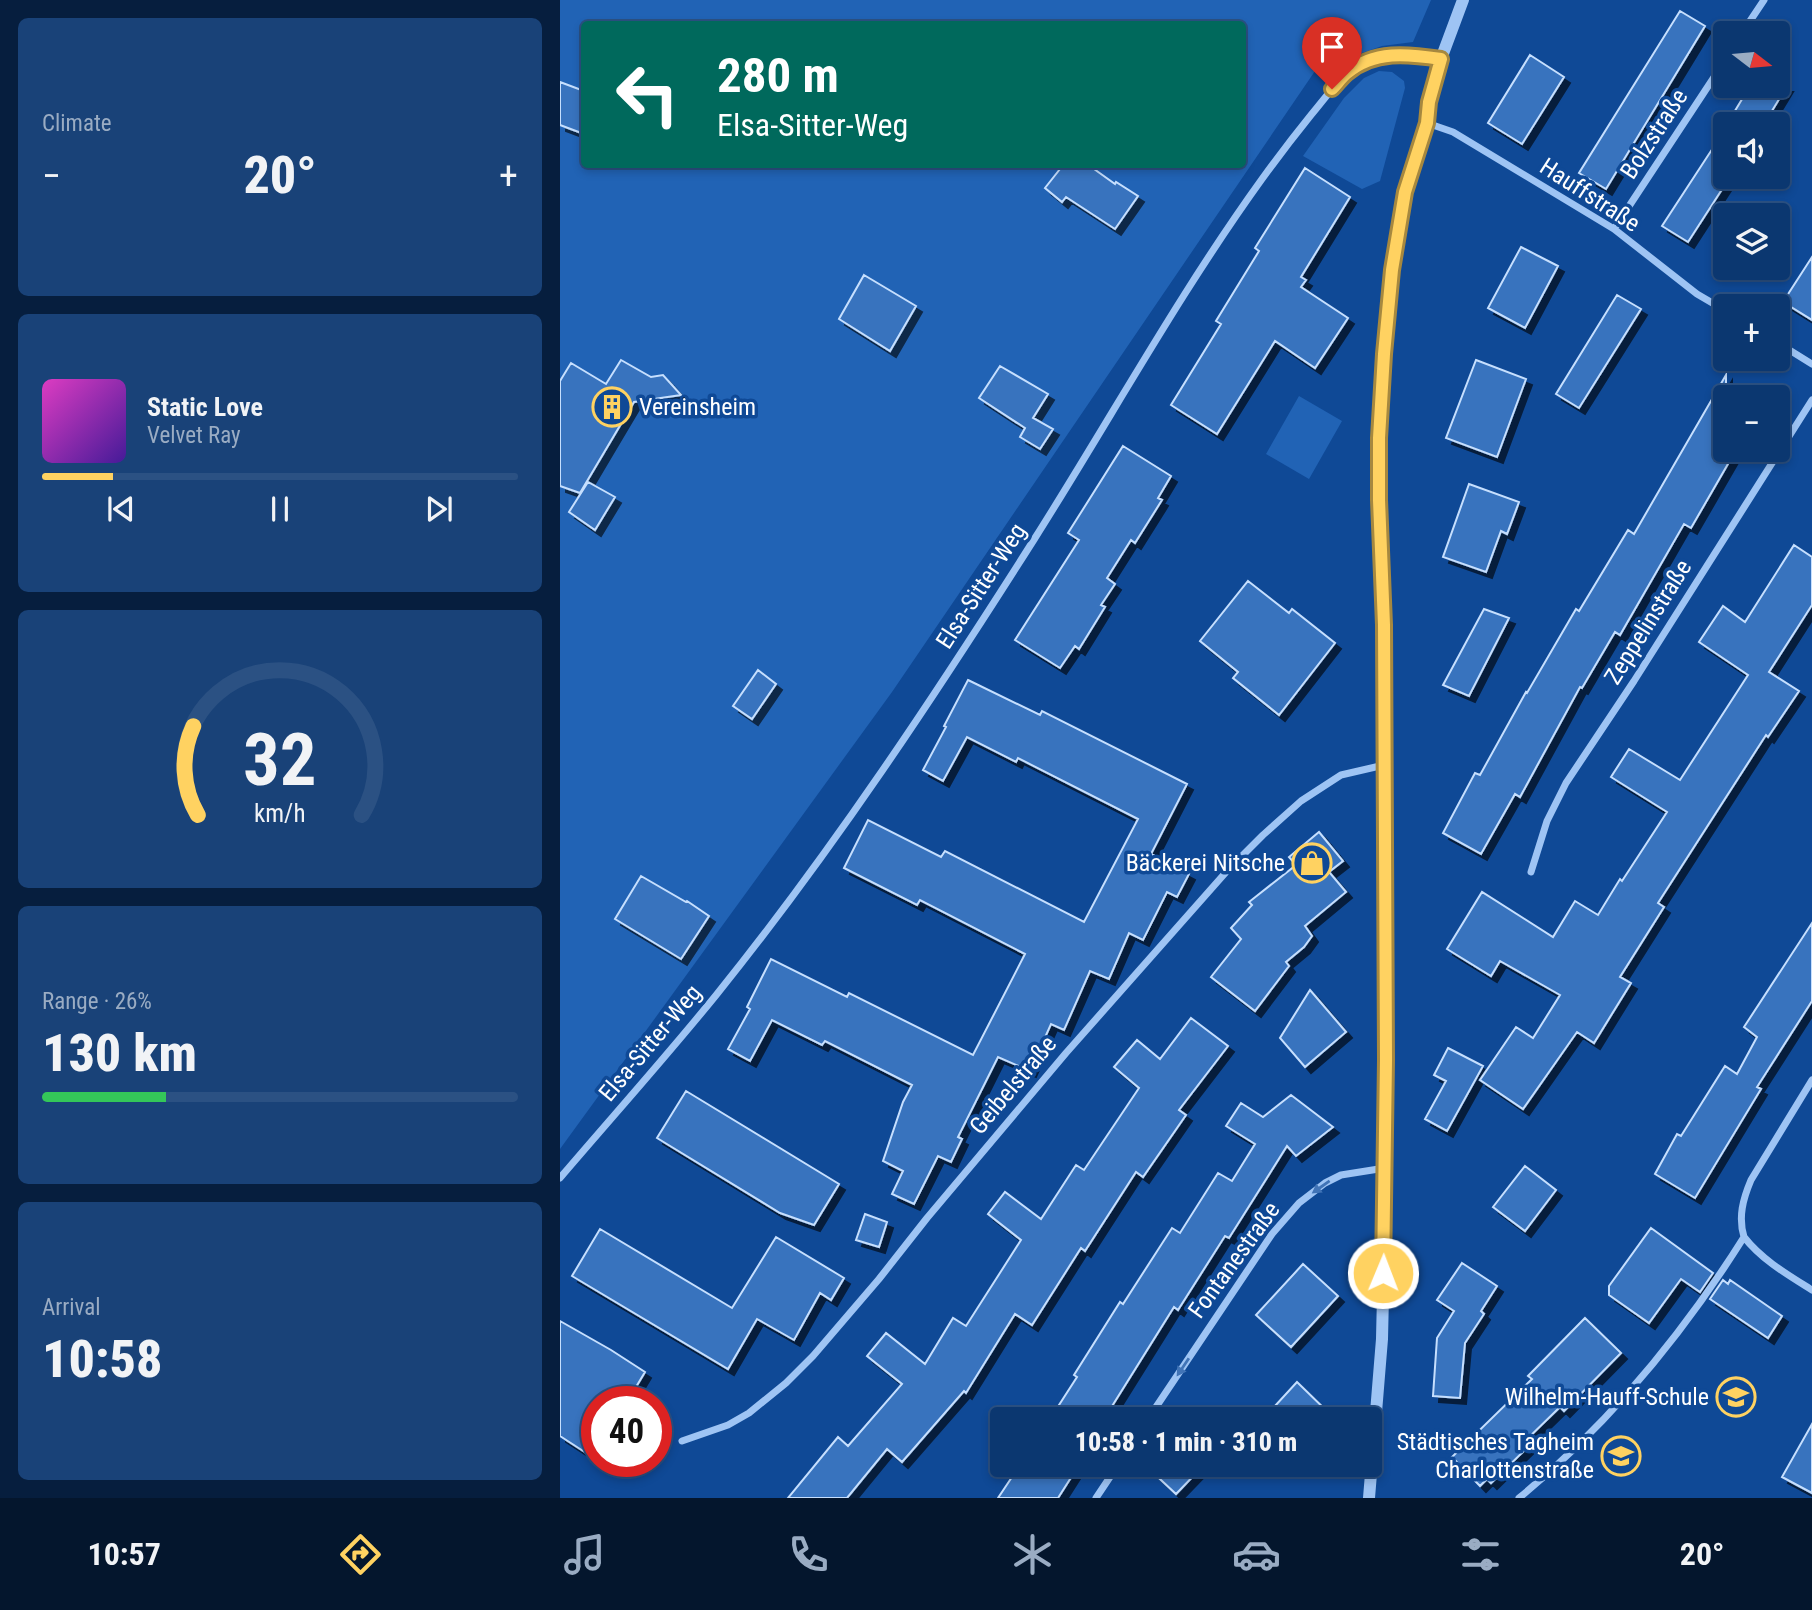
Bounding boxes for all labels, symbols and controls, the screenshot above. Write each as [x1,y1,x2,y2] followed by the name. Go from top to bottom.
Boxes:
[1302,17,1362,89] pin
[1713,21,1790,98] north arrow
[1713,21,1790,462] map controls
[1313,28,1351,66] icon: arrive
[717,47,839,104] text: 280 m
[602,49,693,140] icon: left
[1615,84,1693,184] street label: Bolzstraße
[717,106,908,144] text: Elsa-Sitter-Weg
[42,110,112,137] text: Climate
[1713,112,1790,189] button: sound
[243,145,317,206] text: 20°
[1535,152,1645,238] street label: Hauffstraße
[42,154,61,198] text: −
[499,154,518,198] text: +
[1713,203,1790,280] button: layers
[1713,294,1790,371] button: +
[1713,385,1790,462] button: −
[591,386,633,428] building icon: Vereinsheim
[147,392,263,422] text: Static Love
[639,393,756,421] place label: Vereinsheim
[147,422,241,449] text: Velvet Ray
[102,490,140,528] icon: previous
[261,490,299,528] icon: pause
[420,490,458,528] icon: next
[930,518,1032,654] street label: Elsa-Sitter-Weg
[1599,555,1697,689] street label: Zeppelinstraße
[243,717,317,803] text: 32
[254,799,306,828] text: km/h
[1291,842,1333,884] shop icon: Bäckerei Nitsche
[1126,849,1285,877] place label: Bäckerei Nitsche
[593,979,707,1107] street label: Elsa-Sitter-Weg
[42,988,152,1015] text: Range · 26%
[42,1023,197,1084] text: 130 km
[964,1030,1062,1140] street label: Geibelstraße
[1312,1180,1330,1194] one-way arrow
[1183,1197,1285,1323] street label: Fontanestraße
[1346,1236,1420,1310] position arrow
[42,1294,101,1321] text: Arrival
[42,1329,162,1390] text: 10:58
[1177,1357,1190,1376] one-way arrow
[1715,1376,1757,1418] school or university icon: Wilhelm-Hauff-Schule
[1505,1383,1709,1411] place label: Wilhelm-Hauff-Schule
[581,1386,672,1477] speed limit sign: 40
[1075,1427,1297,1457] text: 10:58 · 1 min · 310 m
[1397,1428,1594,1484] place label: Städtisches Tagheim Charlottenstraße
[1600,1435,1642,1477] school or university icon: Städtisches Tagheim Charlottenstraße
[336,1530,385,1579] icon: directions
[560,1530,609,1579] icon: music
[784,1530,833,1579] icon: phone
[1008,1530,1057,1579] icon: climate
[1232,1530,1281,1579] icon: car
[1456,1530,1505,1579] icon: filters
[87,1535,161,1573] text: 10:57
[1680,1535,1724,1573] text: 20°

